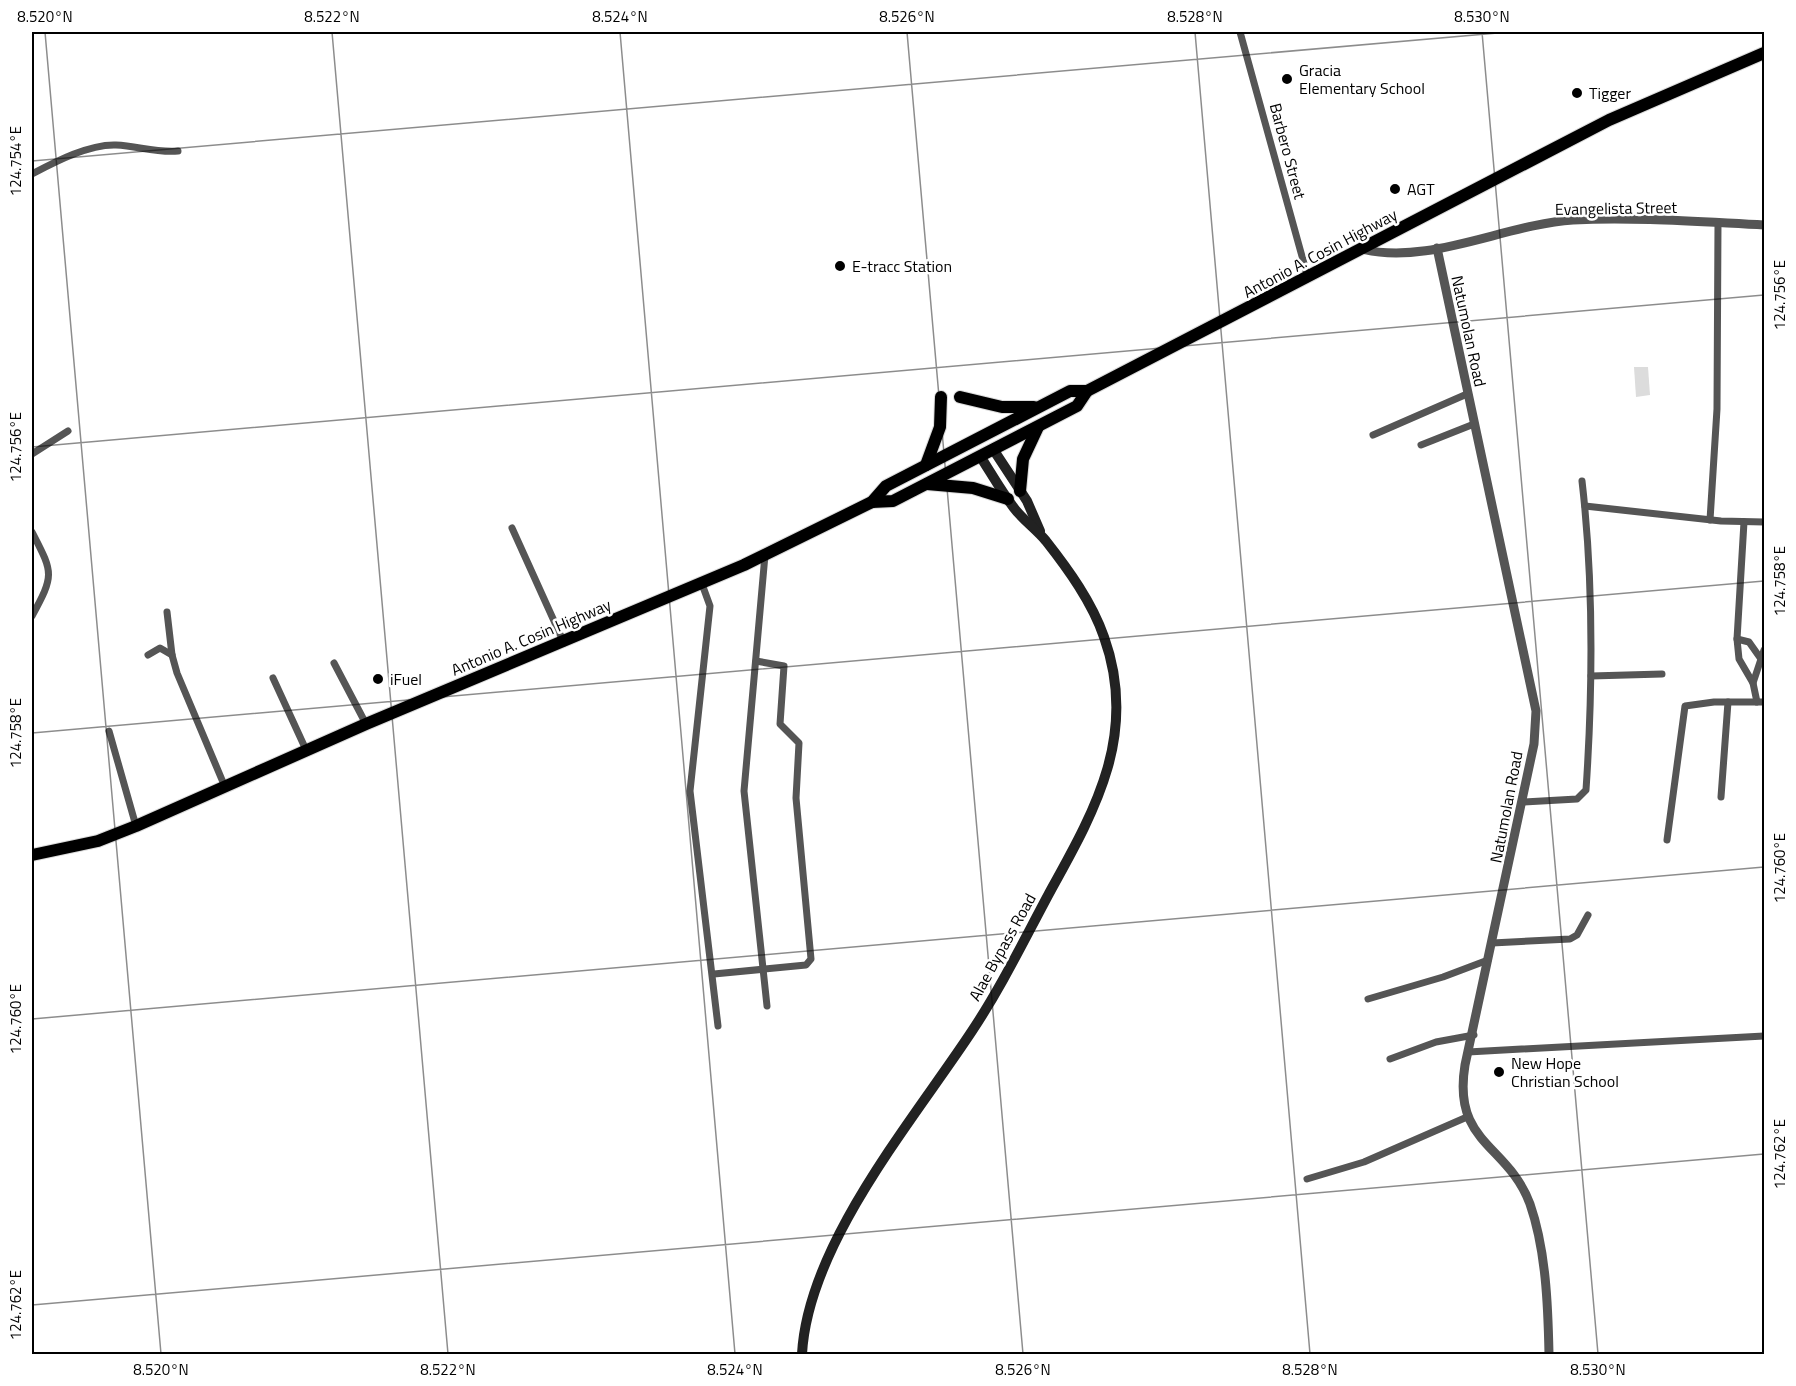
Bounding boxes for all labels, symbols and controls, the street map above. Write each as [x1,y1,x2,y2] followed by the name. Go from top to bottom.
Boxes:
[17,5,73,28] text: 8.520°N
[304,5,360,28] text: 8.522°N
[592,5,648,28] text: 8.524°N
[879,5,935,28] text: 8.526°N
[1167,5,1223,28] text: 8.528°N
[1454,5,1510,28] text: 8.530°N
[1299,58,1425,100] place label: Gracia Elementary School
[1280,72,1294,86] marker: Gracia Elementary School
[1589,81,1631,105] place label: Tigger
[1570,86,1584,100] marker: Tigger
[1264,100,1312,202] street label: Barbero Street
[4,126,27,196] text: 124.754°E
[1407,177,1435,201] place label: AGT
[1388,182,1402,196] marker: AGT
[1555,195,1678,221] street label: Evangelista Street
[1239,202,1402,304] street label: Antonio A. Cosin Highway
[852,254,952,278] place label: E-tracc Station
[833,259,847,273] marker: E-tracc Station
[1768,260,1791,330] text: 124.756°E
[1445,273,1493,389] street label: Natumolan Road
[4,412,27,482] text: 124.756°E
[1768,546,1791,616] text: 124.758°E
[447,592,615,682] street label: Antonio A. Cosin Highway
[390,667,422,691] place label: iFuel
[371,672,385,686] marker: iFuel
[4,698,27,768] text: 124.758°E
[1483,749,1529,865] street label: Natumolan Road
[1768,833,1791,903] text: 124.760°E
[962,889,1042,1005] street label: Alae Bypass Road
[4,984,27,1054] text: 124.760°E
[1511,1051,1619,1093] place label: New Hope Christian School
[1492,1065,1506,1079] marker: New Hope Christian School
[1768,1119,1791,1189] text: 124.762°E
[4,1270,27,1340] text: 124.762°E
[133,1358,189,1381] text: 8.520°N
[420,1358,476,1381] text: 8.522°N
[707,1358,763,1381] text: 8.524°N
[995,1358,1051,1381] text: 8.526°N
[1282,1358,1338,1381] text: 8.528°N
[1570,1358,1626,1381] text: 8.530°N

